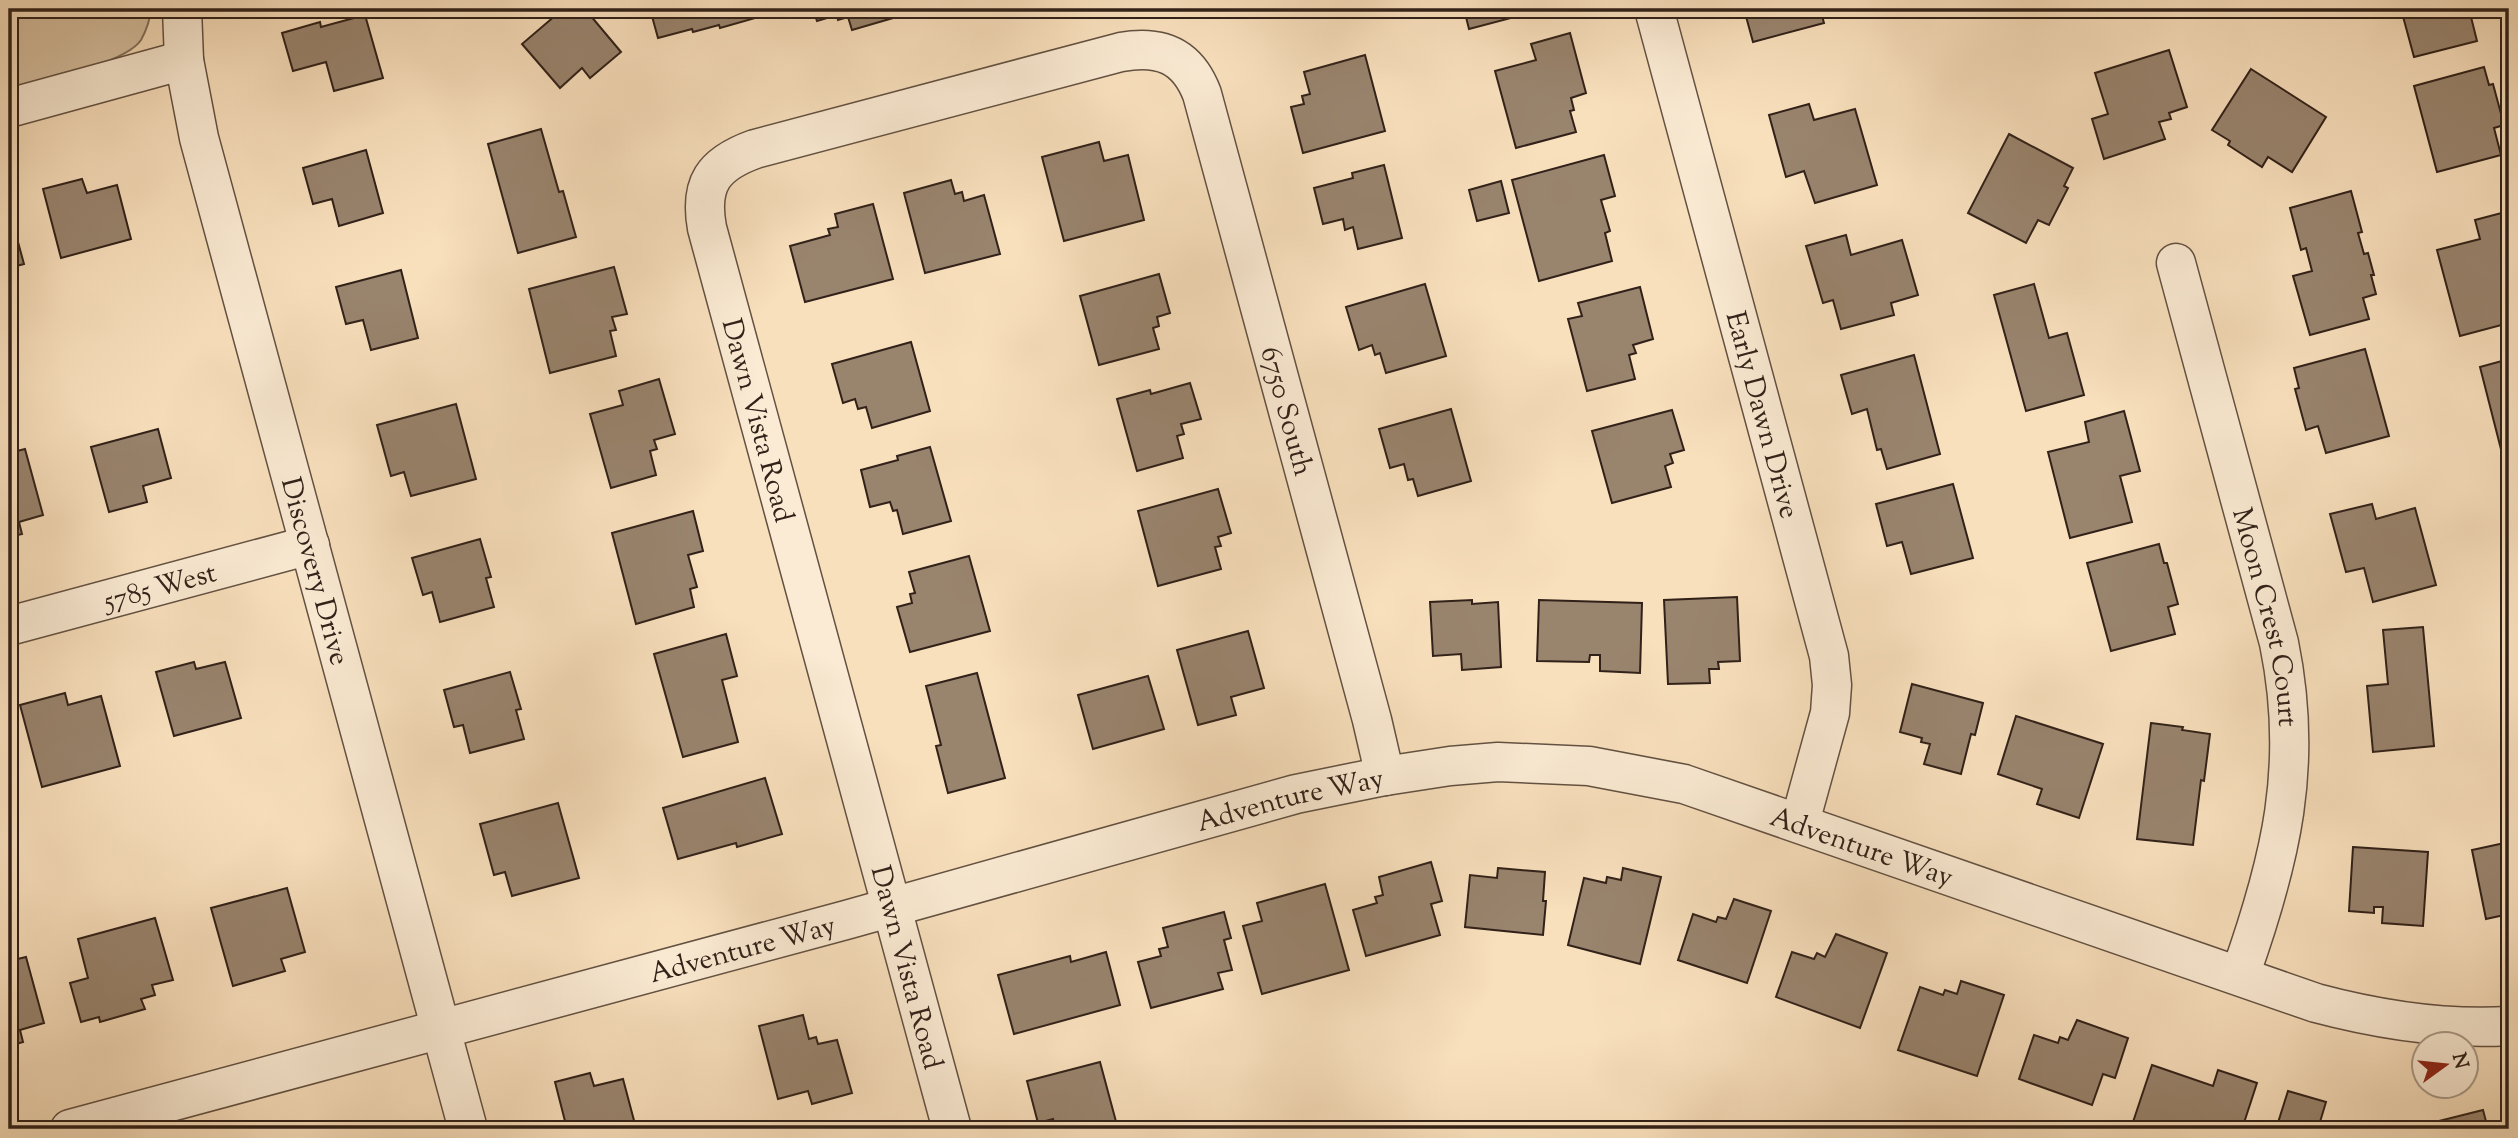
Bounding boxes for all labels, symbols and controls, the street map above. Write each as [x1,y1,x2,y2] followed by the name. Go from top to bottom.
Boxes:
[1714,307,1808,523] street label: Early Dawn Drive
[710,314,803,527] street label: Dawn Vista Road
[1249,343,1322,481] street label: 6750 South
[269,473,358,670] street label: Discovery Drive
[2220,504,2306,728] street label: Moon Crest Court
[98,554,222,623] street label: 5785 West
[1193,760,1388,844] street label: Adventure Way
[1764,798,1958,899] street label: Adventure Way
[859,861,952,1074] street label: Dawn Vista Road
[645,907,840,995] street label: Adventure Way
[2410,1030,2480,1100] north arrow
[2444,1050,2474,1072] text: N

